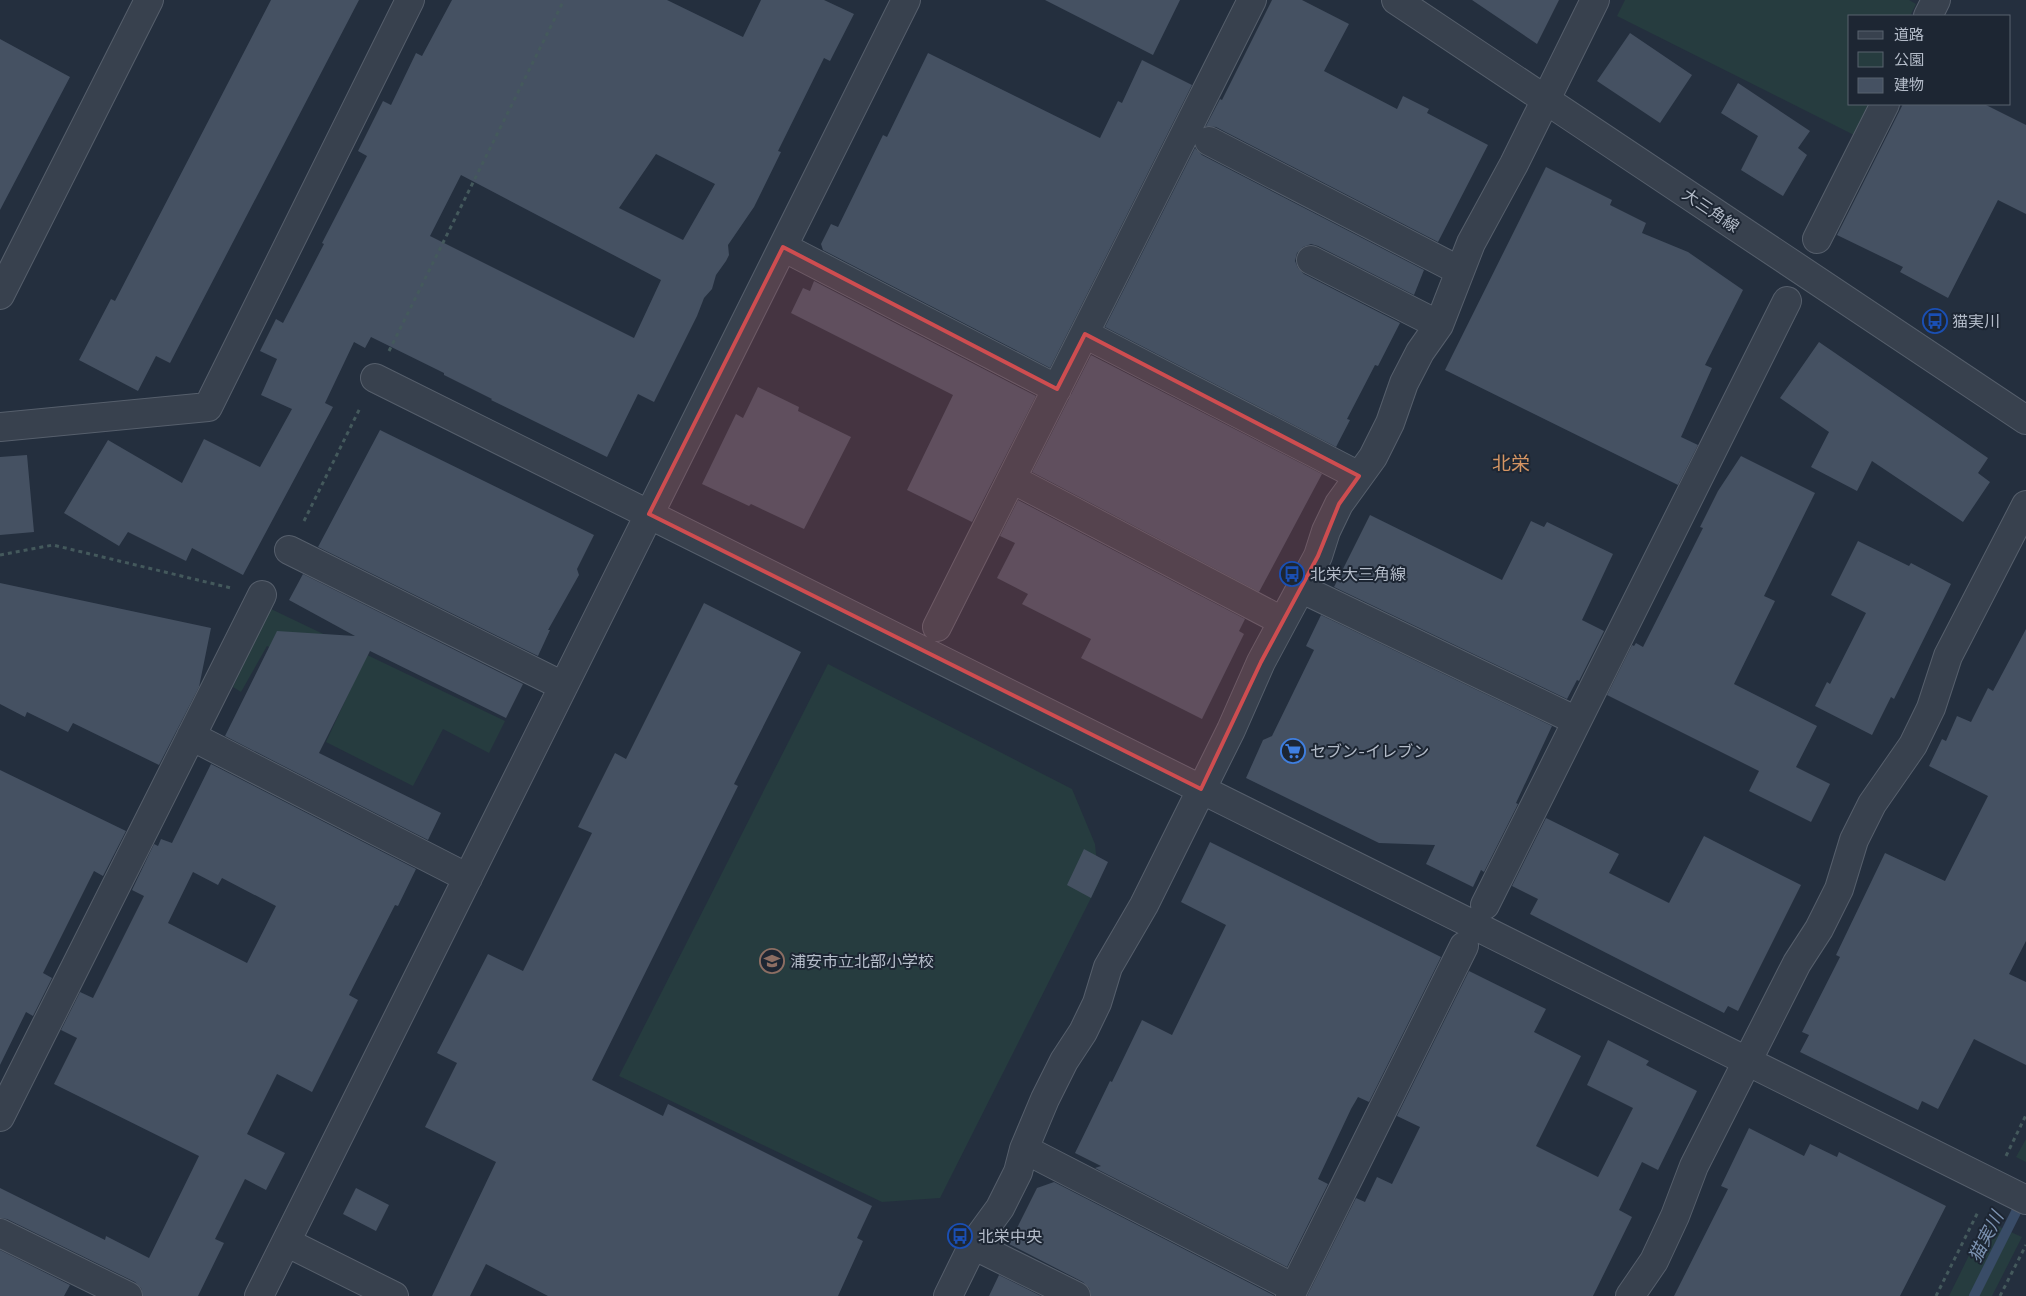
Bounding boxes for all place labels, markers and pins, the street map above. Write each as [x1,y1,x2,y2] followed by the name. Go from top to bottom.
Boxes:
[1922,308,1948,334] bus stop icon: 猫実川
[1952,311,2000,332] place label: 猫実川
[1279,561,1305,587] bus stop icon: 北栄大三角線
[1310,564,1406,585] place label: 北栄大三角線
[1280,738,1306,764] supermarket icon: セブン-イレブン
[1310,741,1429,762] place label: セブン-イレブン
[759,948,785,974] school or university icon: 浦安市立北部小学校
[790,951,934,972] place label: 浦安市立北部小学校
[947,1223,973,1249] bus stop icon: 北栄中央
[978,1226,1042,1247] place label: 北栄中央

